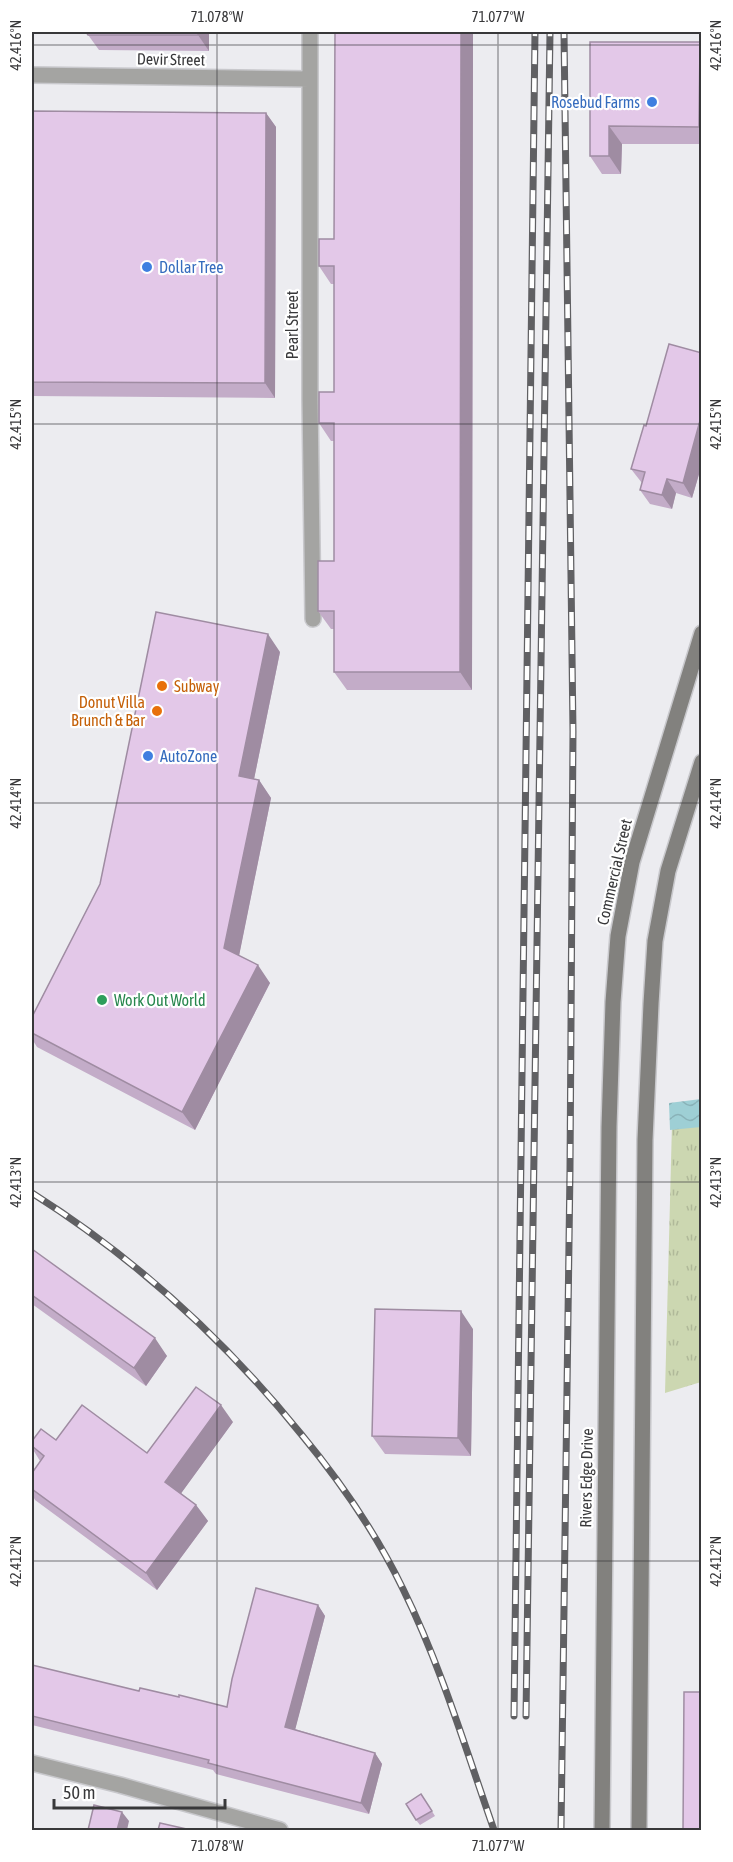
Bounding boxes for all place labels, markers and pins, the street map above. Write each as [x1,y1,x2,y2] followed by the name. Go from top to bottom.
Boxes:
[551,93,640,111] place label: Rosebud Farms
[645,95,659,109] marker: Rosebud Farms
[159,258,224,276] place label: Dollar Tree
[140,260,154,274] marker: Dollar Tree
[174,677,220,696] place label: Subway
[155,679,169,693] marker: Subway
[71,693,145,729] place label: Donut Villa Brunch & Bar
[150,704,164,718] marker: Donut Villa Brunch & Bar
[160,747,217,765] place label: AutoZone
[141,749,155,763] marker: AutoZone
[114,991,206,1009] place label: Work Out World
[95,993,109,1007] marker: Work Out World

